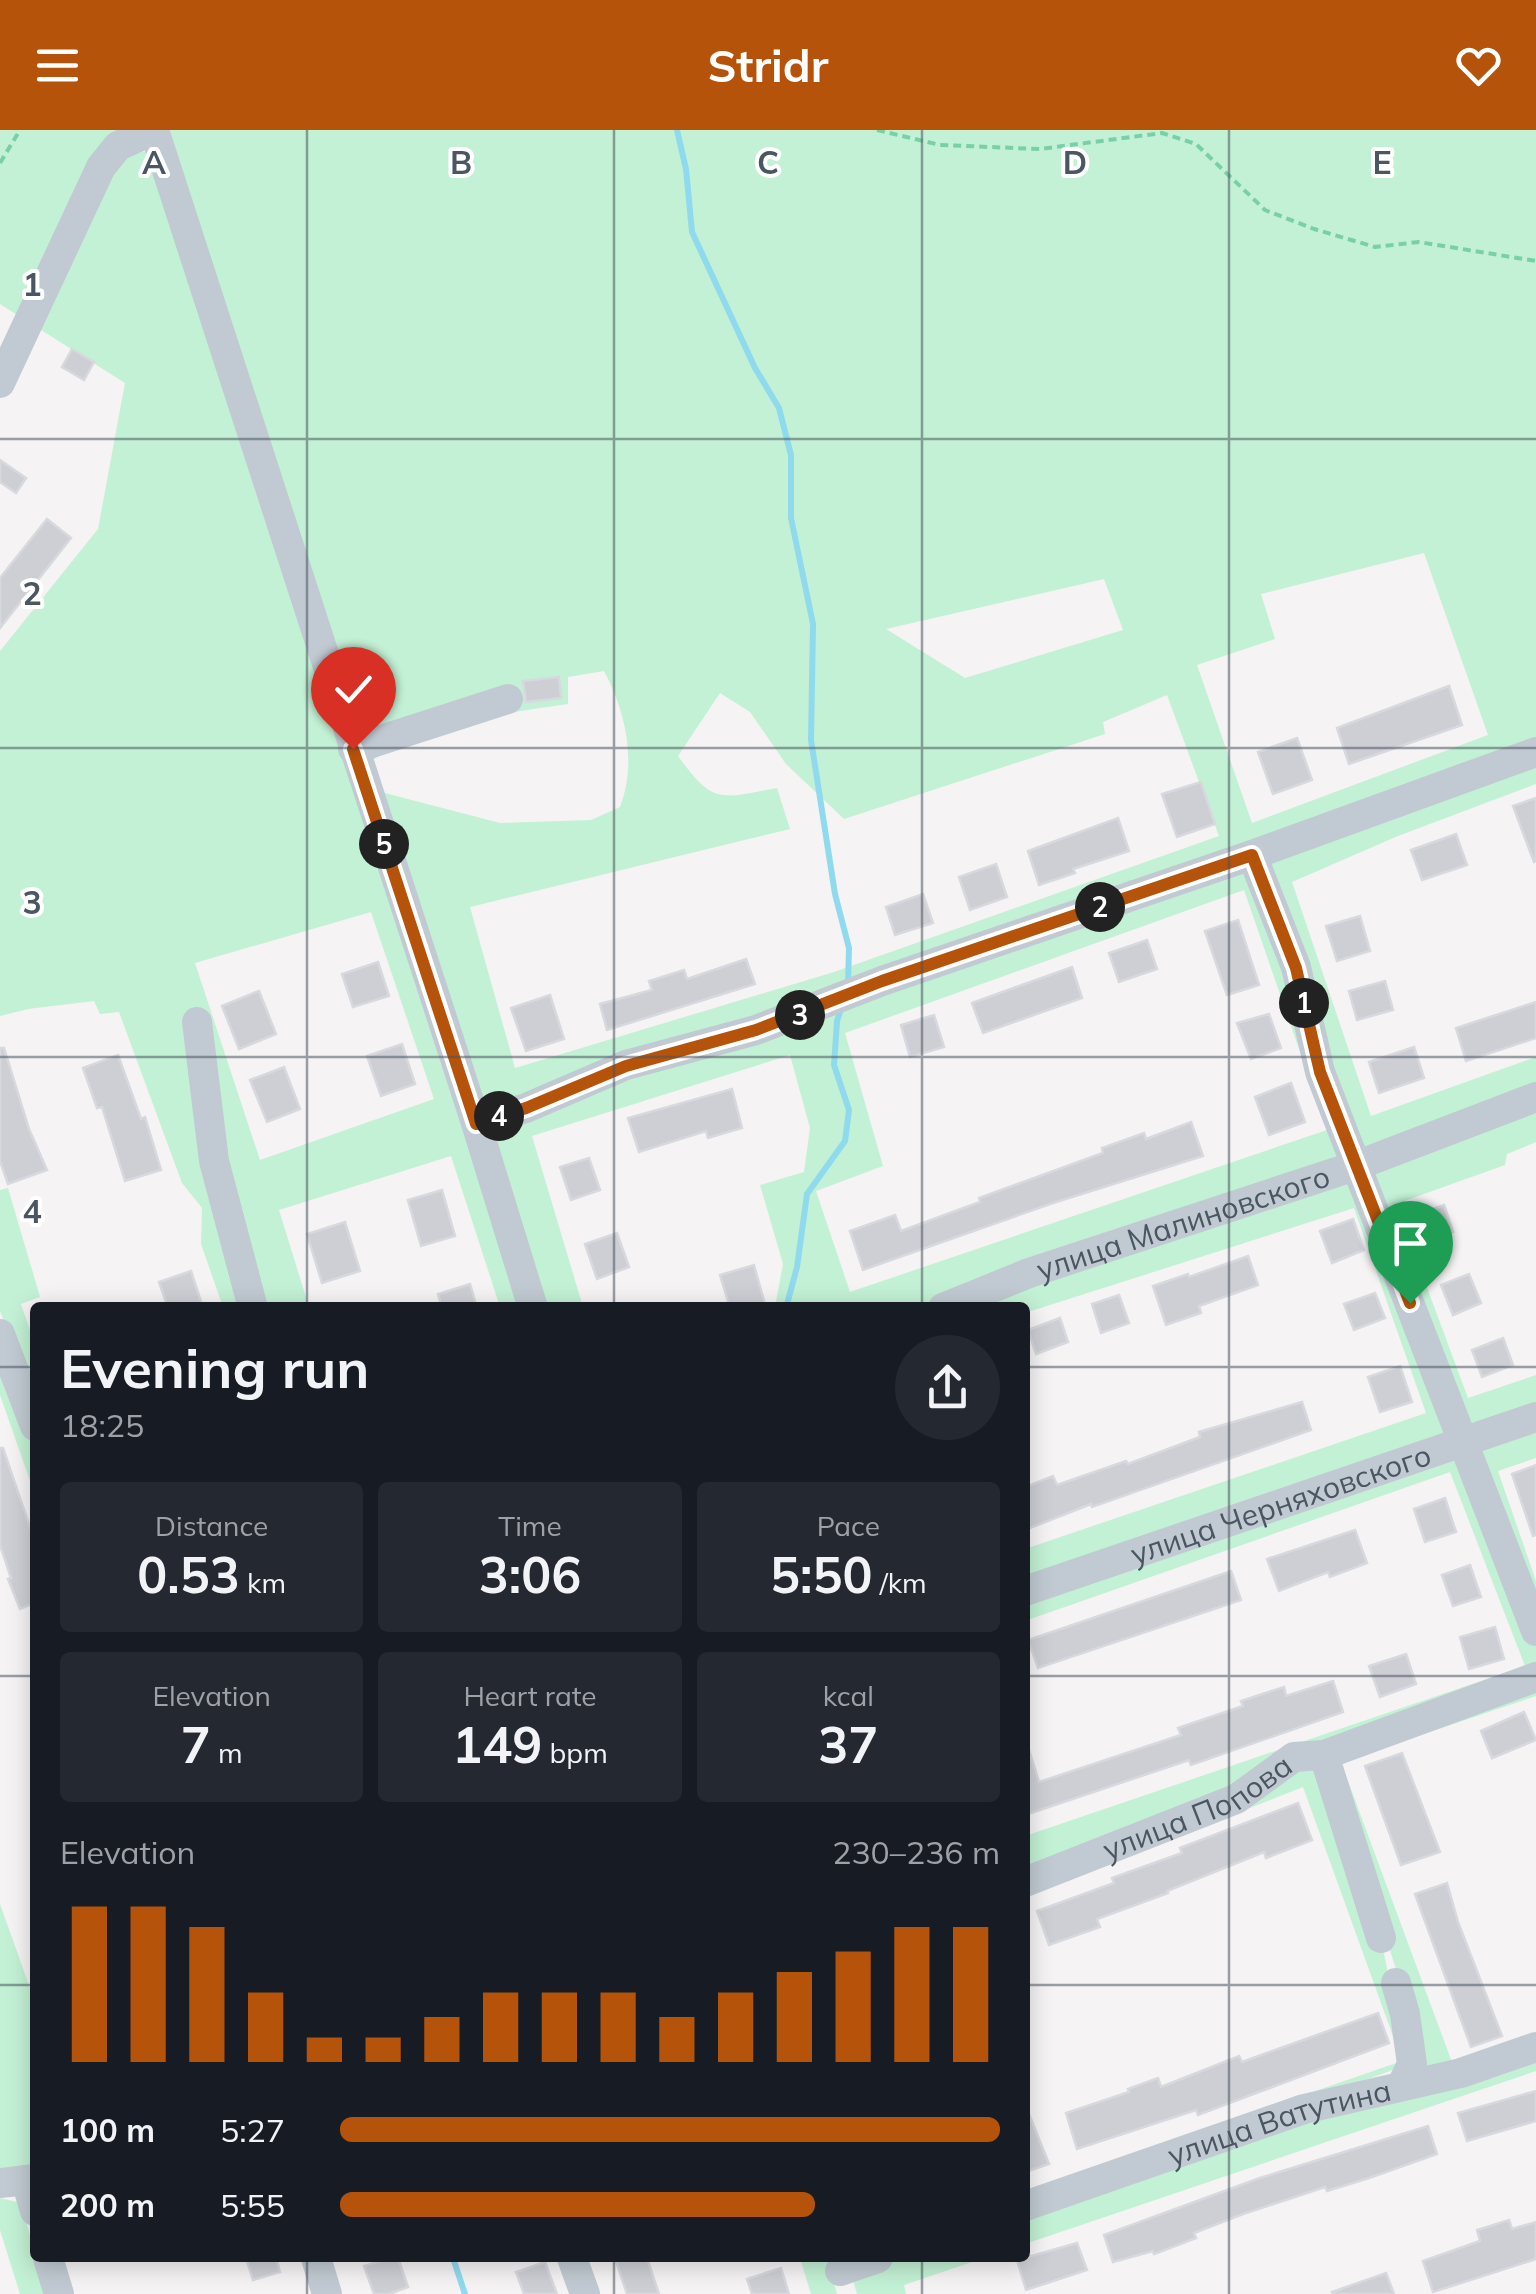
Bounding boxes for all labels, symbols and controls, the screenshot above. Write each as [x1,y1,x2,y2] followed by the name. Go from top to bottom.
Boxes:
[708,37,828,93] text: Stridr
[30,38,85,93] icon: menu
[1451,38,1506,93] icon: heart
[142,142,166,182] text: A
[450,142,472,182] text: B
[757,142,779,182] text: C
[1063,142,1087,182] text: D
[1372,142,1392,182] text: E
[22,264,42,304] text: 1
[22,573,42,613] text: 2
[311,647,396,750] pin
[326,662,381,717] icon: check
[359,819,409,869] pin: 5
[376,826,392,861] text: 5
[22,882,42,922] text: 3
[1075,882,1125,932] pin: 2
[1092,889,1108,924] text: 2
[1279,978,1329,1028] pin: 1
[1296,985,1312,1020] text: 1
[775,990,825,1040] pin: 3
[792,997,808,1032] text: 3
[474,1091,524,1141] pin: 4
[491,1098,507,1133] text: 4
[1032,1157,1335,1288] street label: улица Малиновского
[22,1191,42,1231] text: 4
[1368,1201,1453,1304] pin
[1383,1216,1438,1271] icon: arrive
[60,1333,369,1402] text: Evening run
[895,1335,1000,1440] button: share
[60,1405,144,1445] text: 18:25
[1125,1435,1436,1573] street label: улица Черняховского
[155,1508,268,1543] text: Distance
[498,1508,562,1543] text: Time
[817,1508,880,1543] text: Pace
[137,1543,240,1606] text: 0.53
[479,1543,581,1606] text: 3:06
[770,1543,872,1606] text: 5:50
[240,1565,286,1600] text: km
[872,1565,927,1600] text: /km
[152,1678,271,1713] text: Elevation
[463,1678,597,1713] text: Heart rate
[823,1678,874,1713] text: kcal
[181,1713,211,1776] text: 7
[452,1713,542,1776] text: 149
[818,1713,878,1776] text: 37
[211,1735,243,1770] text: m
[542,1735,608,1770] text: bpm
[1097,1746,1299,1869] street label: улица Попова
[60,1832,195,1872] text: Elevation
[832,1832,1000,1872] text: 230–236 m
[1162,2071,1395,2174] street label: улица Ватутина
[60,2110,155,2150] text: 100 m
[220,2110,285,2150] text: 5:27
[60,2185,155,2225] text: 200 m
[220,2185,285,2225] text: 5:55

